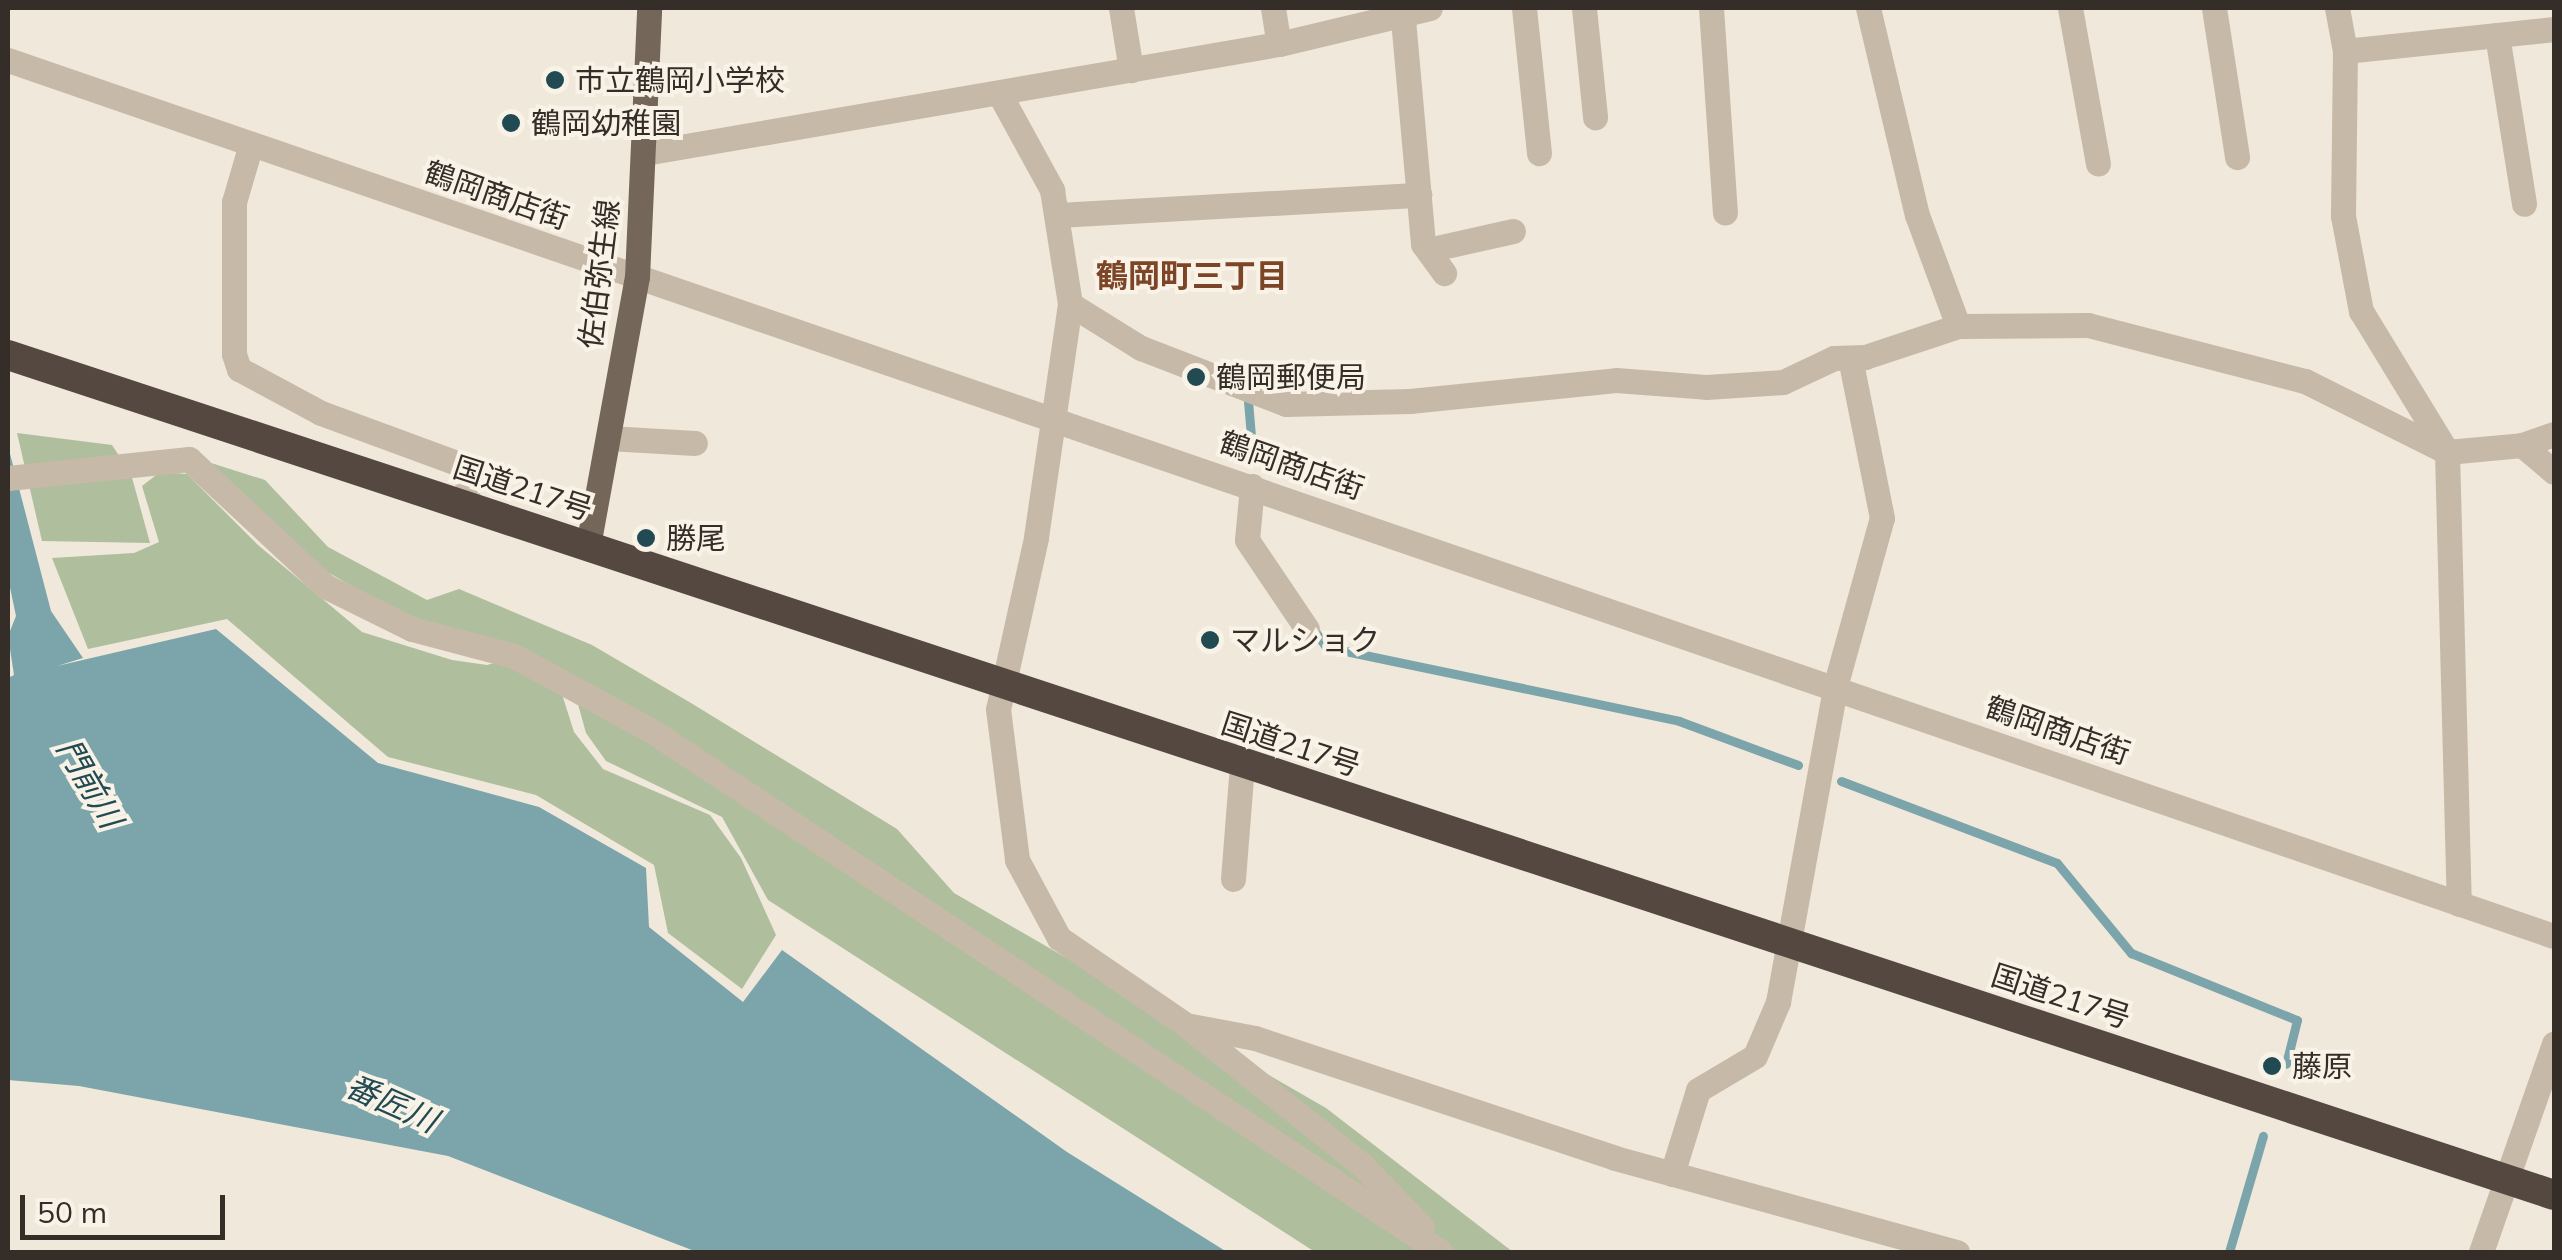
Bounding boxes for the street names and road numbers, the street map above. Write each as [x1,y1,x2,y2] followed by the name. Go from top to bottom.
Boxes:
[420,154,574,236] street label: 鶴岡商店街
[572,197,626,351] street label: 佐伯弥生線
[1215,424,1369,506] street label: 鶴岡商店街
[449,449,597,527] street label: 国道217号
[1981,689,2135,771] street label: 鶴岡商店街
[1217,705,1365,783] street label: 国道217号
[1987,957,2135,1035] street label: 国道217号

